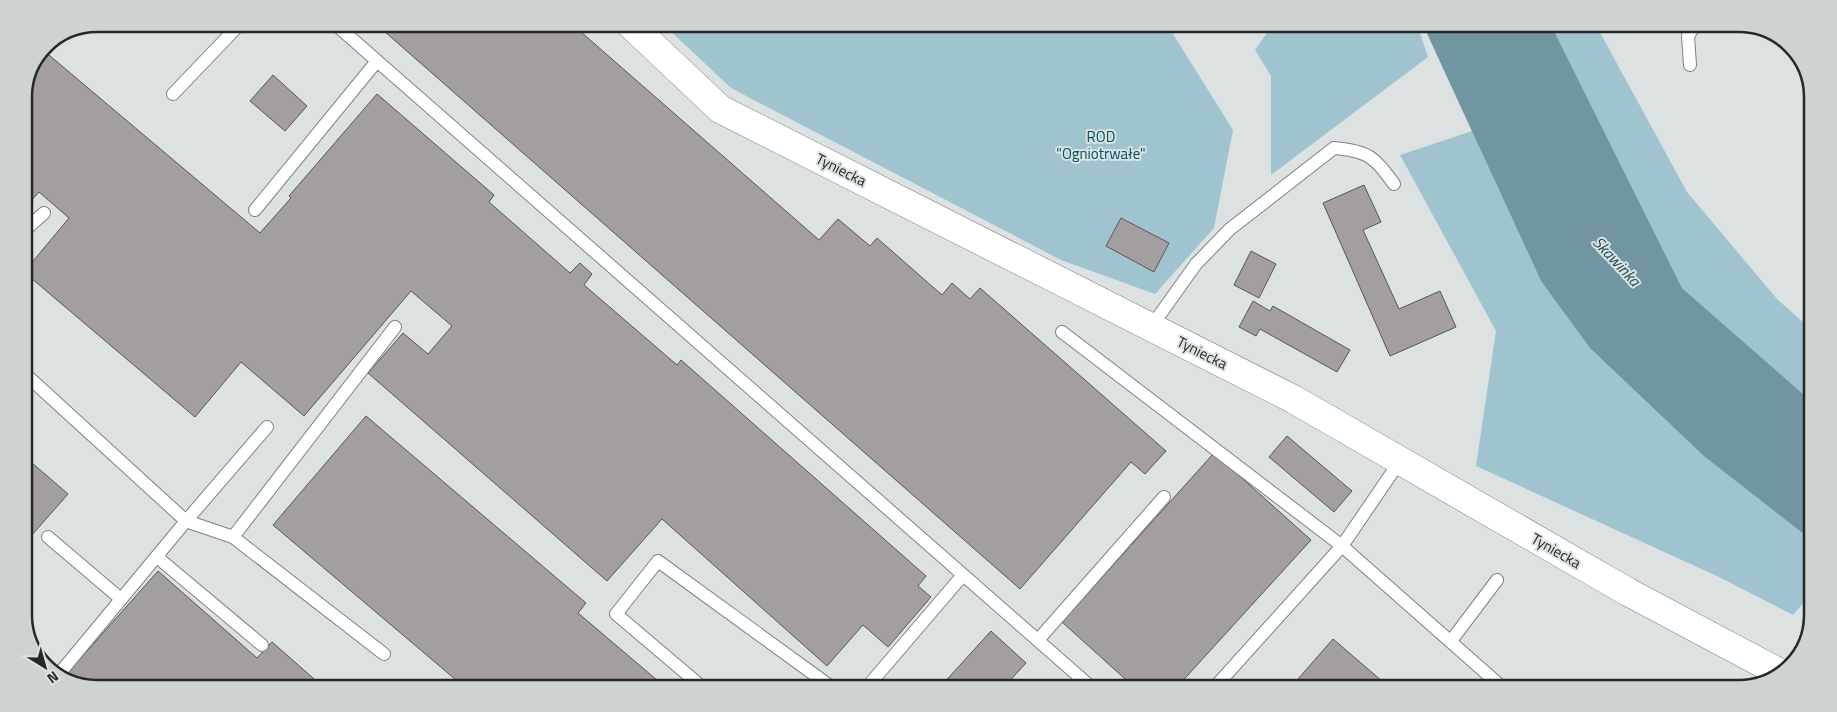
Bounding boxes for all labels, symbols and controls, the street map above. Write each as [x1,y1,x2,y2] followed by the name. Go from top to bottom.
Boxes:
[1056,125,1146,165] park label: ROD "Ogniotrwałe"
[812,147,871,192] street label: Tyniecka
[1588,231,1647,292] water label: Skawinka
[1173,330,1232,375] street label: Tyniecka
[1527,527,1586,574] street label: Tyniecka
[20,642,70,692] north arrow
[43,666,63,689] text: N

